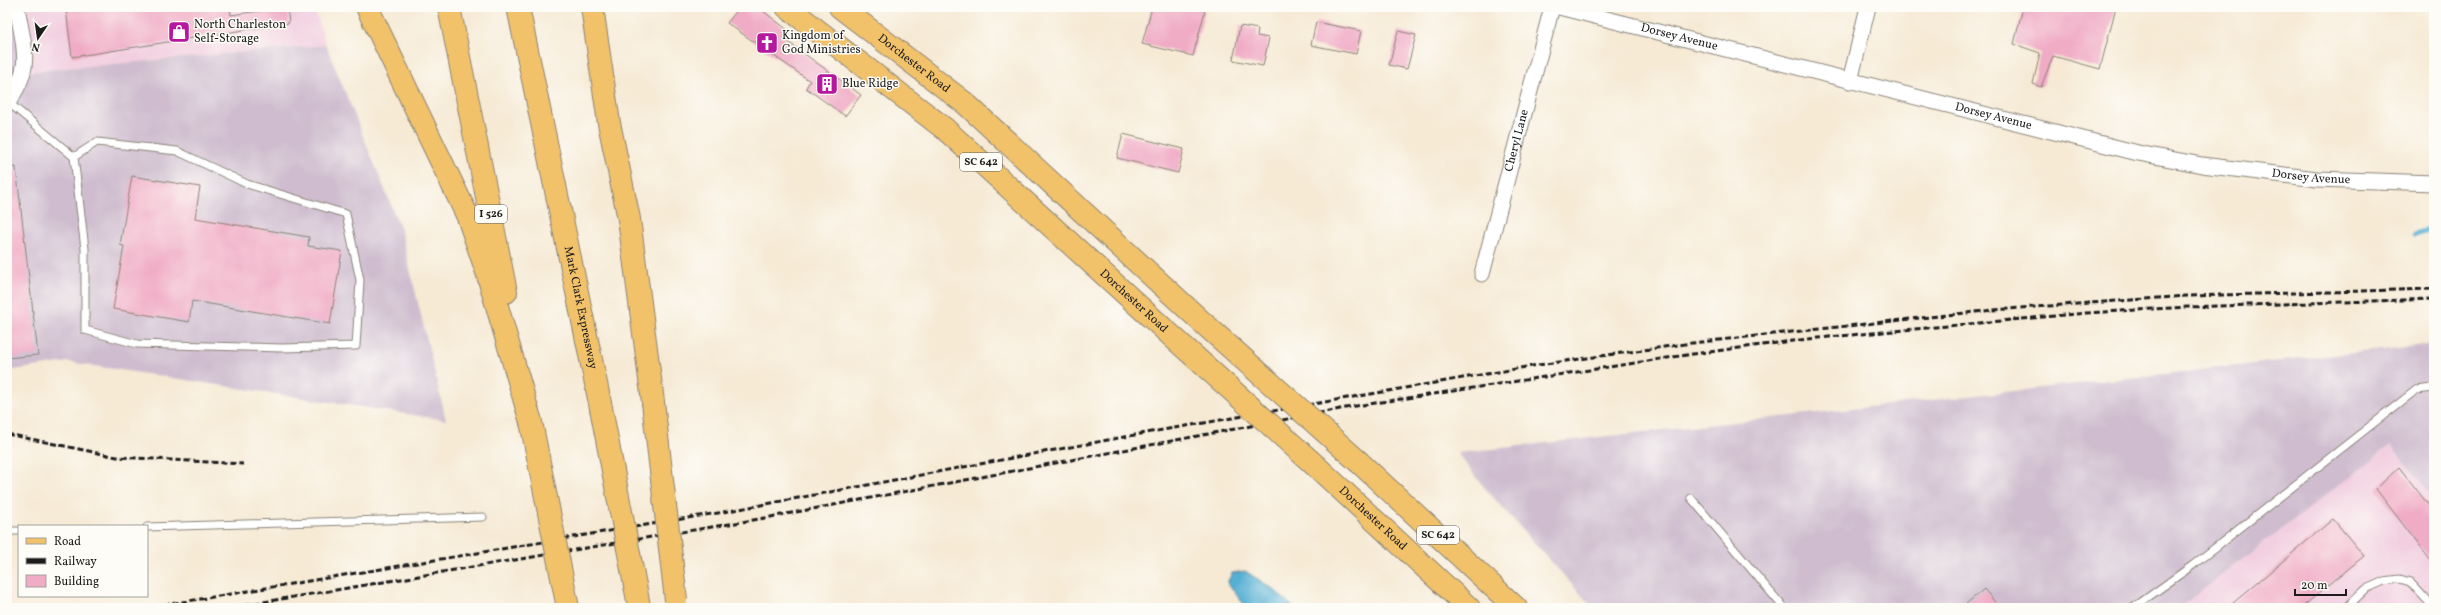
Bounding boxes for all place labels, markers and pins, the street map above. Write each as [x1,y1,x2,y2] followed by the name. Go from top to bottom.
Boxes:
[194,17,286,47] place label: North Charleston Self-Storage
[166,19,192,45] shop icon: North Charleston Self-Storage
[782,28,861,58] place label: Kingdom of God Ministries
[754,30,780,56] church icon: Kingdom of God Ministries
[814,71,840,97] building icon: Blue Ridge
[842,76,899,92] place label: Blue Ridge

